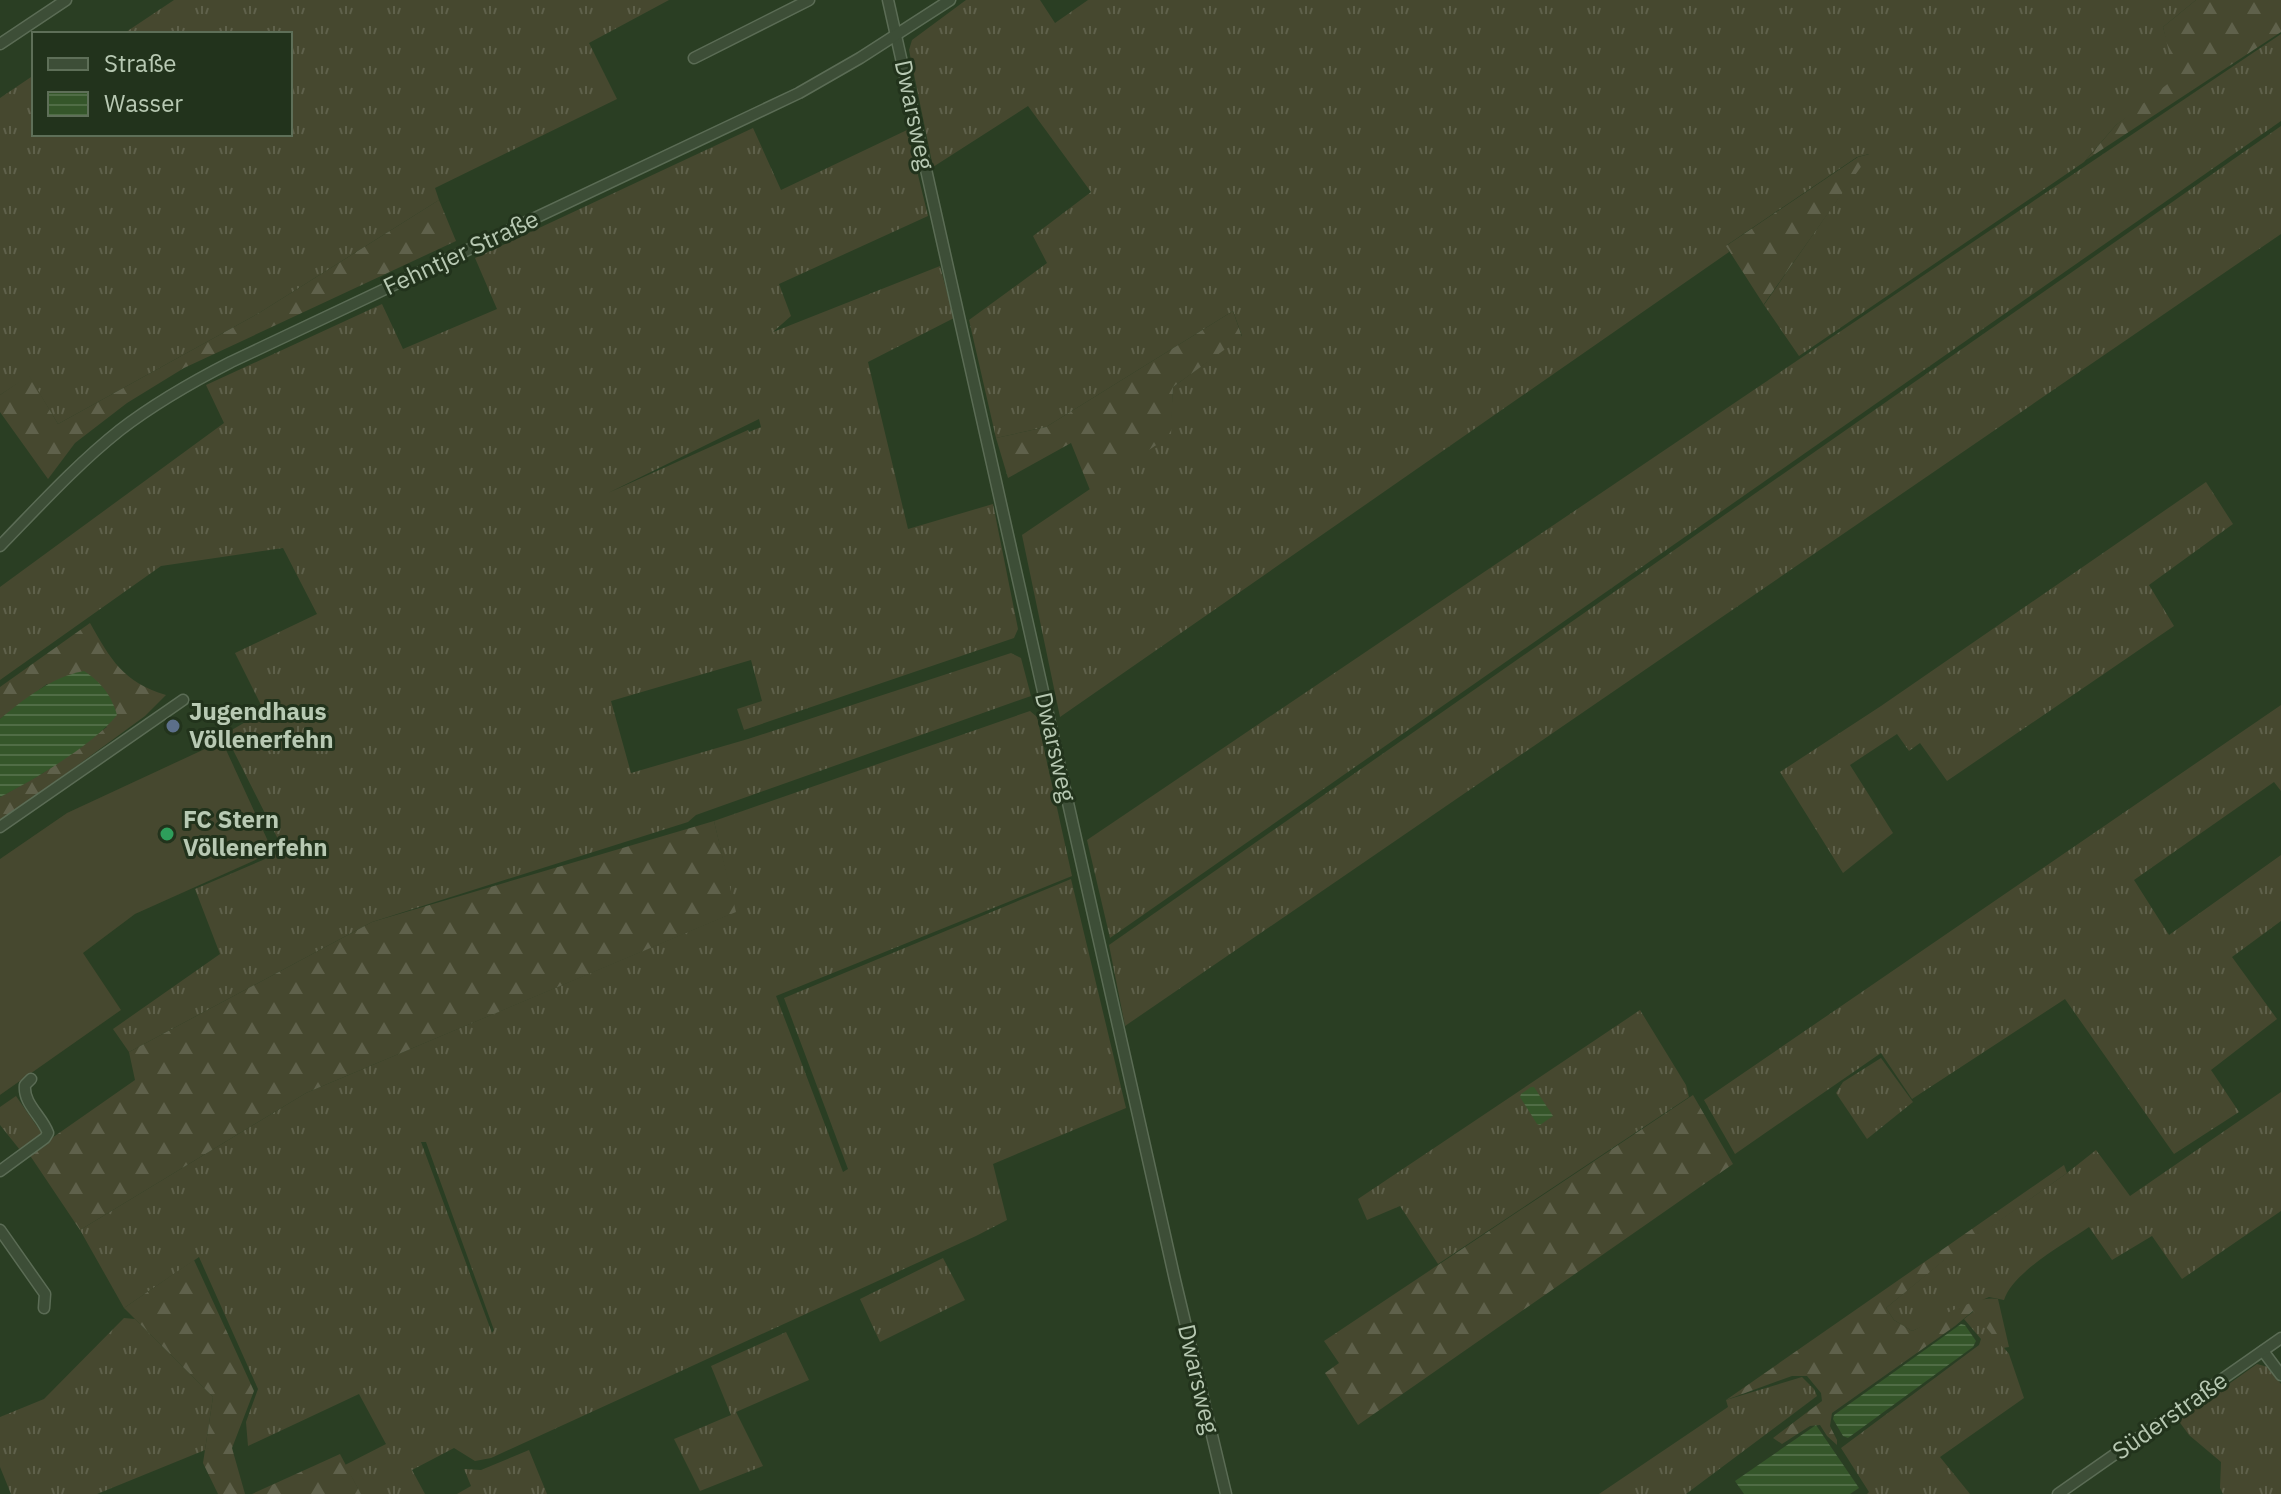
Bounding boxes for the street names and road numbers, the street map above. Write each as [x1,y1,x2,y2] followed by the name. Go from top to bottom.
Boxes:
[888,57,942,173] street label: Dwarsweg
[378,202,543,302] street label: Fehntjer Straße
[1028,689,1084,805] street label: Dwarsweg
[1171,1321,1227,1437] street label: Dwarsweg
[2106,1364,2233,1467] street label: Süderstraße

